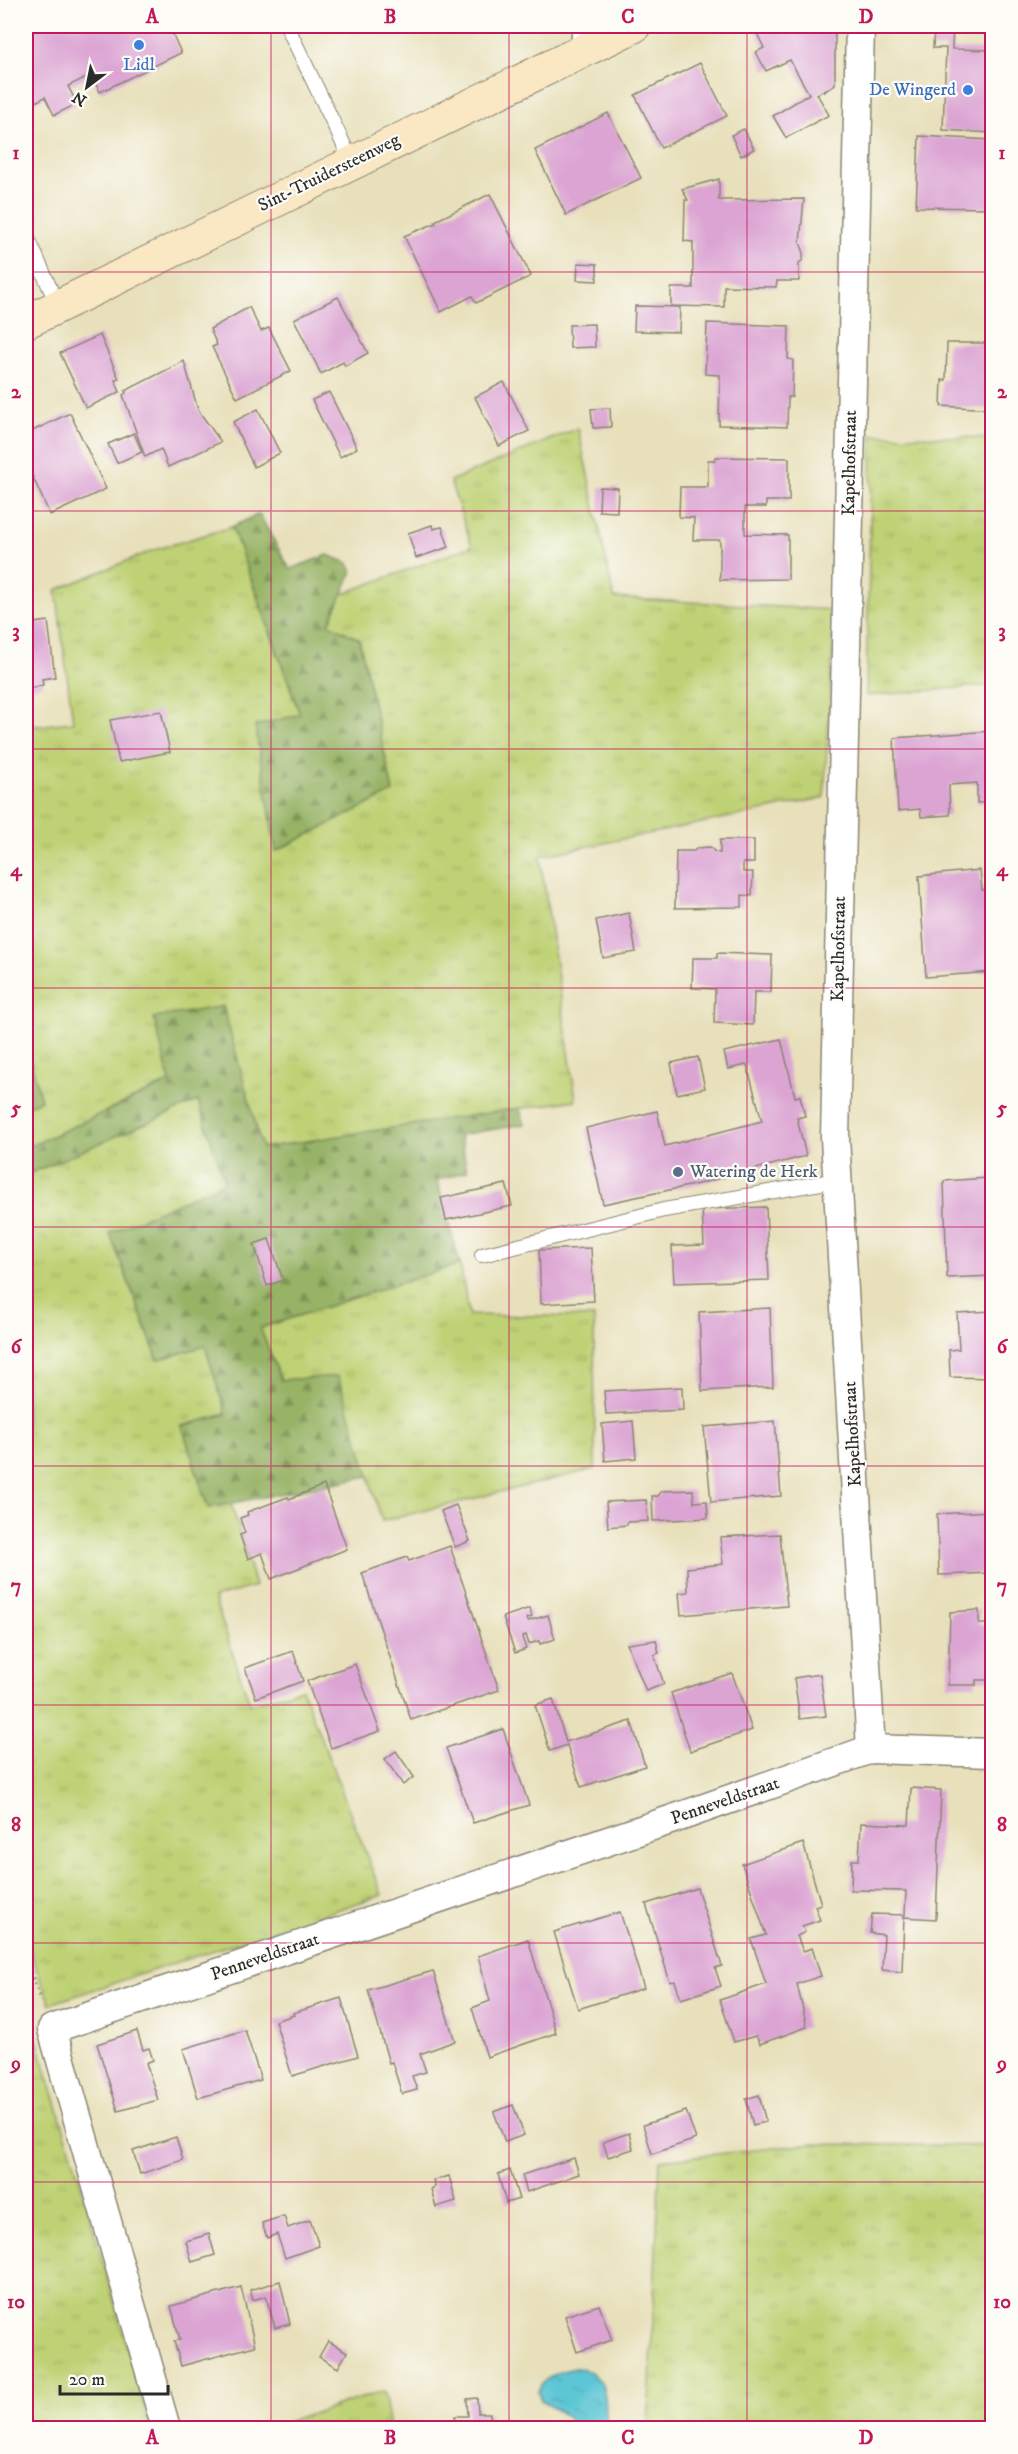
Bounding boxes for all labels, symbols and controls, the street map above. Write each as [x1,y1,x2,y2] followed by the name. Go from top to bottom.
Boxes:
[145,5,160,30] text: A
[384,5,396,30] text: B
[621,5,635,30] text: C
[859,5,874,30] text: D
[132,38,146,52] marker: Lidl
[123,54,156,76] place label: Lidl
[57,57,117,117] north arrow
[869,79,956,101] place label: De Wingerd
[961,83,975,97] marker: De Wingerd
[69,87,90,111] text: N
[254,129,404,217] street label: Sint-Truidersteenweg
[12,141,20,166] text: 1
[998,141,1006,166] text: 1
[11,380,22,405] text: 2
[997,380,1008,405] text: 2
[838,410,862,516] street label: Kapelhofstraat
[12,619,20,644] text: 3
[998,619,1006,644] text: 3
[10,858,23,883] text: 4
[996,858,1009,883] text: 4
[827,896,851,1002] street label: Kapelhofstraat
[10,1096,21,1121] text: 5
[996,1096,1007,1121] text: 5
[689,1161,818,1183] place label: Watering de Herk
[671,1165,685,1179] marker: Watering de Herk
[11,1335,23,1360] text: 6
[997,1335,1009,1360] text: 6
[839,1380,867,1487] street label: Kapelhofstraat
[11,1574,21,1599] text: 7
[997,1574,1007,1599] text: 7
[668,1772,782,1830] street label: Penneveldstraat
[11,1813,21,1838] text: 8
[997,1813,1007,1838] text: 8
[208,1928,322,1986] street label: Penneveldstraat
[9,2052,21,2077] text: 9
[995,2052,1007,2077] text: 9
[7,2290,25,2315] text: 10
[993,2290,1011,2315] text: 10
[60,2358,168,2396] scale bar
[69,2369,105,2391] text: 20 m
[145,2426,160,2451] text: A
[384,2426,396,2451] text: B
[621,2426,635,2451] text: C
[859,2426,874,2451] text: D

